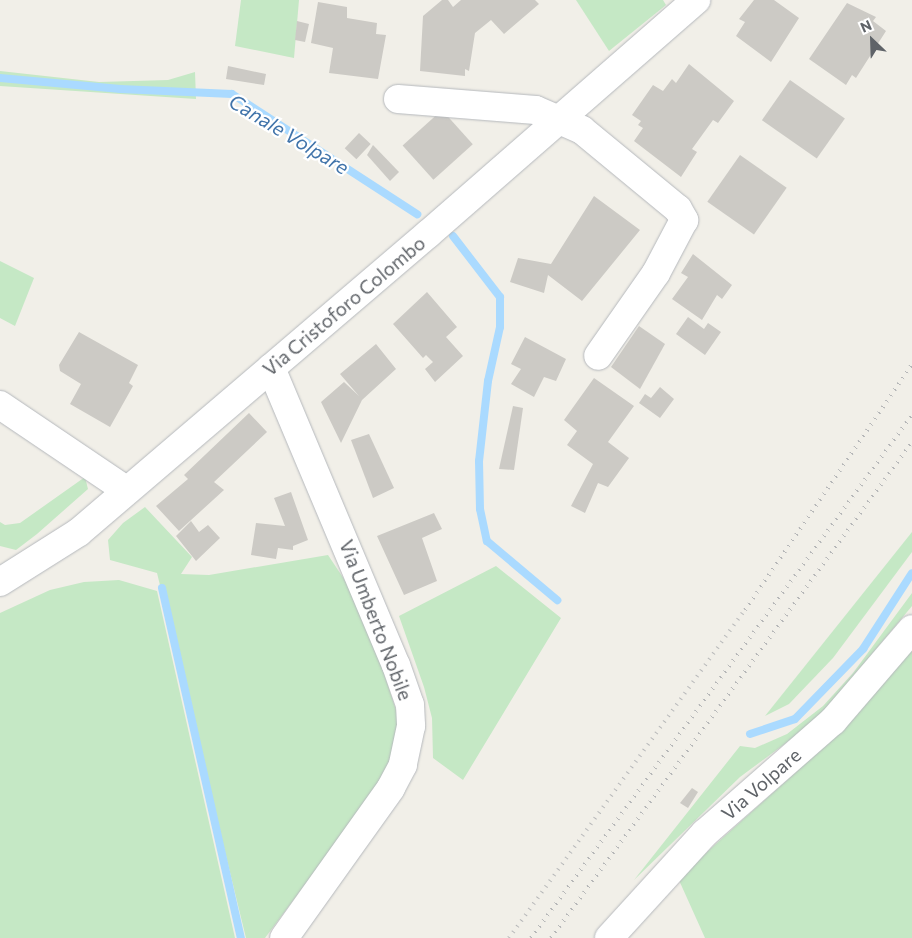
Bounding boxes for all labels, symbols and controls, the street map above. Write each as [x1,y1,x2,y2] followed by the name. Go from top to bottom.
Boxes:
[847,15,897,65] north arrow
[857,16,874,36] text: N
[225,89,353,179] water label: Canale Volpare
[258,231,430,381] street label: Via Cristoforo Colombo
[335,537,417,703] street label: Via Umberto Nobile
[717,743,805,825] street label: Via Volpare

